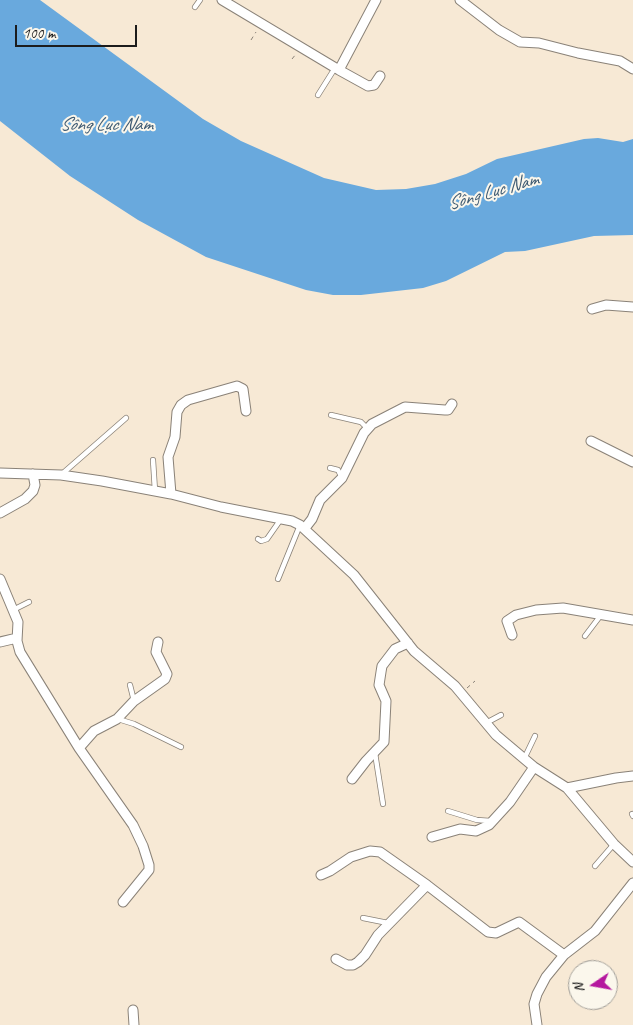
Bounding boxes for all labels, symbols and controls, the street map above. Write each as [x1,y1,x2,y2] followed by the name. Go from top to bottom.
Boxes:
[18,15,140,47] scale bar
[23,24,55,43] text: 100 m
[60,114,152,136] water label: Sông Lục Nam
[445,168,541,216] water label: Sông Lục Nam
[568,960,618,1010] north arrow
[570,982,588,994] text: N

